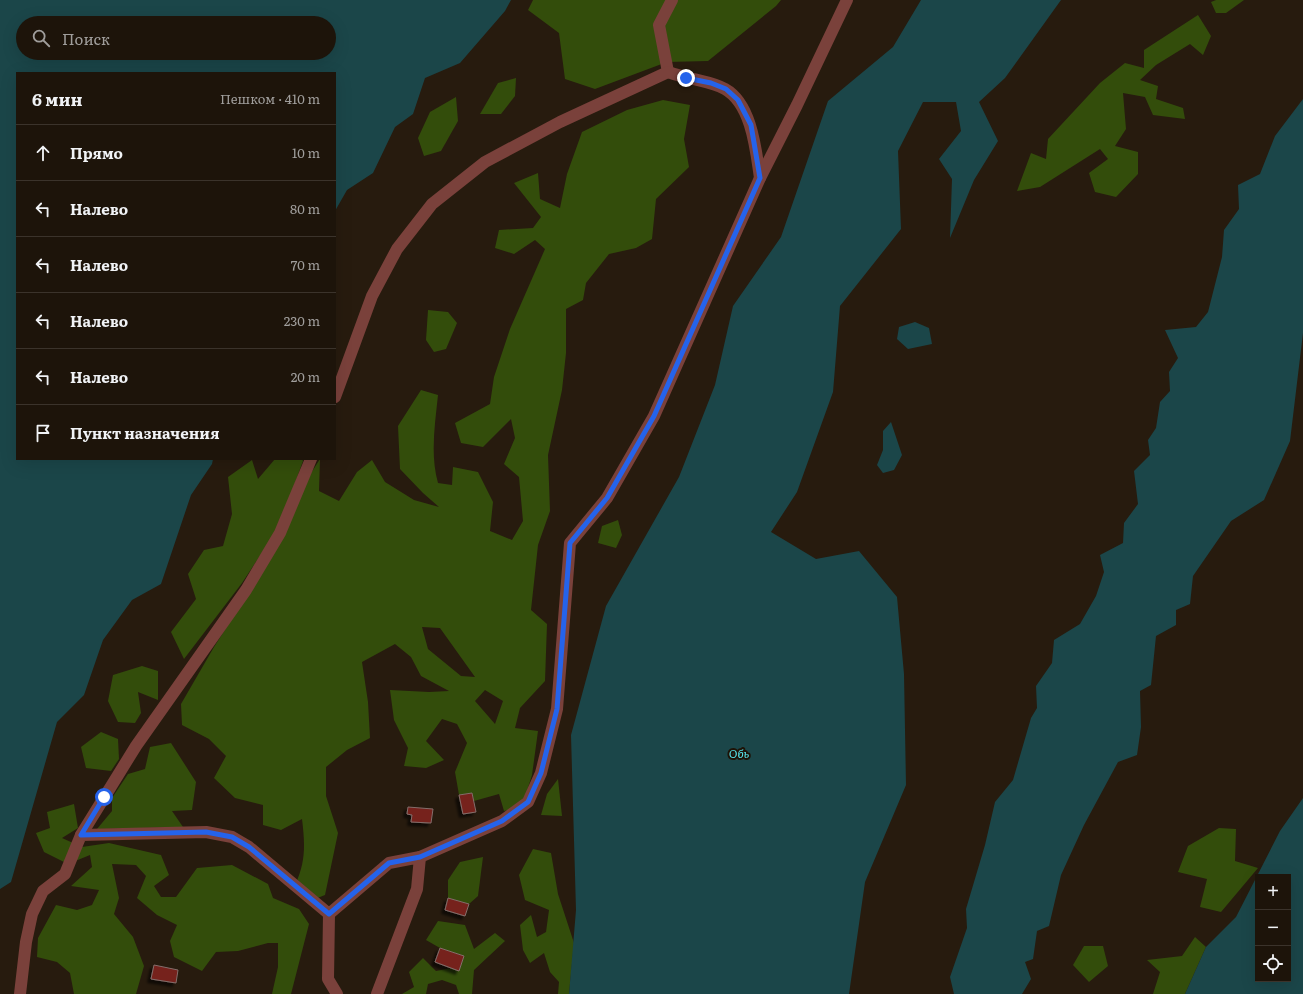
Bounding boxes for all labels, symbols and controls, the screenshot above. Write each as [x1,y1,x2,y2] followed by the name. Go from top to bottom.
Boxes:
[16,16,336,60] search box
[30,27,52,49] icon: search
[62,27,110,50] text: Поиск
[677,69,695,87] route end
[32,86,83,111] text: 6 мин
[220,89,320,108] text: Пешком · 410 m
[70,141,123,164] text: Прямо
[32,142,54,164] icon: ahead
[292,143,320,162] text: 10 m
[70,197,128,220] text: Налево
[32,198,54,220] icon: left
[290,199,320,218] text: 80 m
[70,253,128,276] text: Налево
[32,254,54,276] icon: left
[291,255,320,274] text: 70 m
[70,309,128,332] text: Налево
[32,310,54,332] icon: left
[284,311,320,330] text: 230 m
[70,365,128,388] text: Налево
[32,366,54,388] icon: left
[291,367,320,386] text: 20 m
[70,421,220,444] text: Пункт назначения
[32,422,54,444] icon: arrive
[729,744,750,762] water label: Обь
[95,788,113,806] route start
[1255,874,1291,982] map controls
[1255,874,1291,910] button: +
[1255,910,1291,946] button: −
[1255,946,1291,982] button: locate

